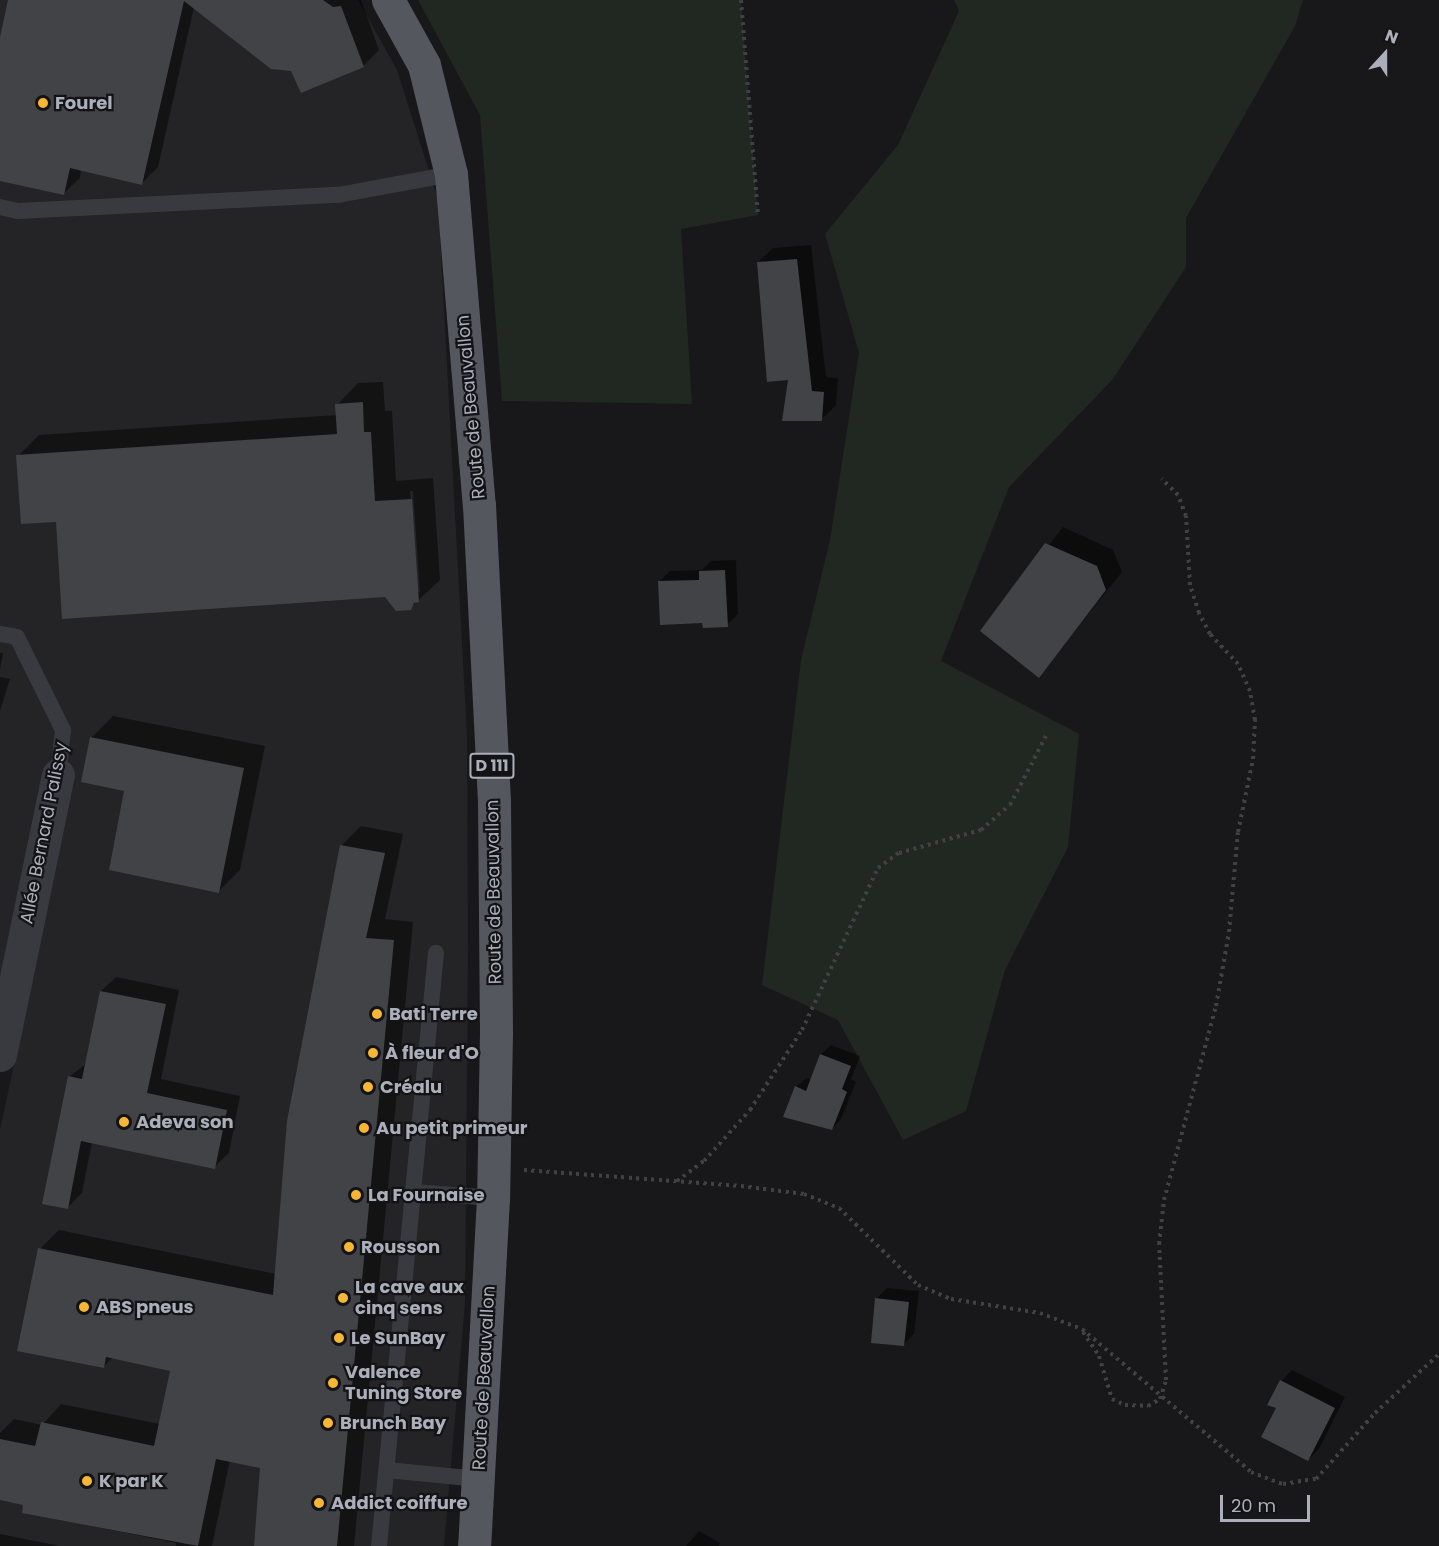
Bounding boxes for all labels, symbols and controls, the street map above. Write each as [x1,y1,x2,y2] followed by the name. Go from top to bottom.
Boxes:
[1355,24,1415,84] north arrow
[1382,24,1401,50] text: N
[55,92,113,114] place label: Fourel
[36,96,50,110] marker: Fourel
[452,314,490,500] street label: Route de Beauvallon
[16,740,72,926] street label: Allée Bernard Palissy
[468,753,516,779] road number: D 111
[482,799,506,985] street label: Route de Beauvallon
[389,1003,478,1025] place label: Bati Terre
[370,1007,384,1021] marker: Bati Terre
[385,1042,479,1064] place label: À fleur d'O
[366,1046,380,1060] marker: À fleur d'O
[380,1076,442,1098] place label: Créalu
[361,1080,375,1094] marker: Créalu
[136,1111,234,1133] place label: Adeva son
[117,1115,131,1129] marker: Adeva son
[376,1117,527,1139] place label: Au petit primeur
[357,1121,371,1135] marker: Au petit primeur
[368,1184,485,1206] place label: La Fournaise
[349,1188,363,1202] marker: La Fournaise
[361,1236,440,1258] place label: Rousson
[342,1240,356,1254] marker: Rousson
[355,1277,464,1320] place label: La cave aux cinq sens
[468,1285,500,1471] street label: Route de Beauvallon
[336,1291,350,1305] marker: La cave aux cinq sens
[96,1296,194,1318] place label: ABS pneus
[77,1300,91,1314] marker: ABS pneus
[351,1327,445,1349] place label: Le SunBay
[332,1331,346,1345] marker: Le SunBay
[345,1362,462,1404] place label: Valence Tuning Store
[326,1376,340,1390] marker: Valence Tuning Store
[340,1412,446,1434] place label: Brunch Bay
[321,1416,335,1430] marker: Brunch Bay
[99,1470,164,1492] place label: K par K
[80,1474,94,1488] marker: K par K
[1223,1483,1313,1521] scale bar
[331,1492,468,1514] place label: Addict coiffure
[1231,1493,1276,1518] text: 20 m
[312,1496,326,1510] marker: Addict coiffure

